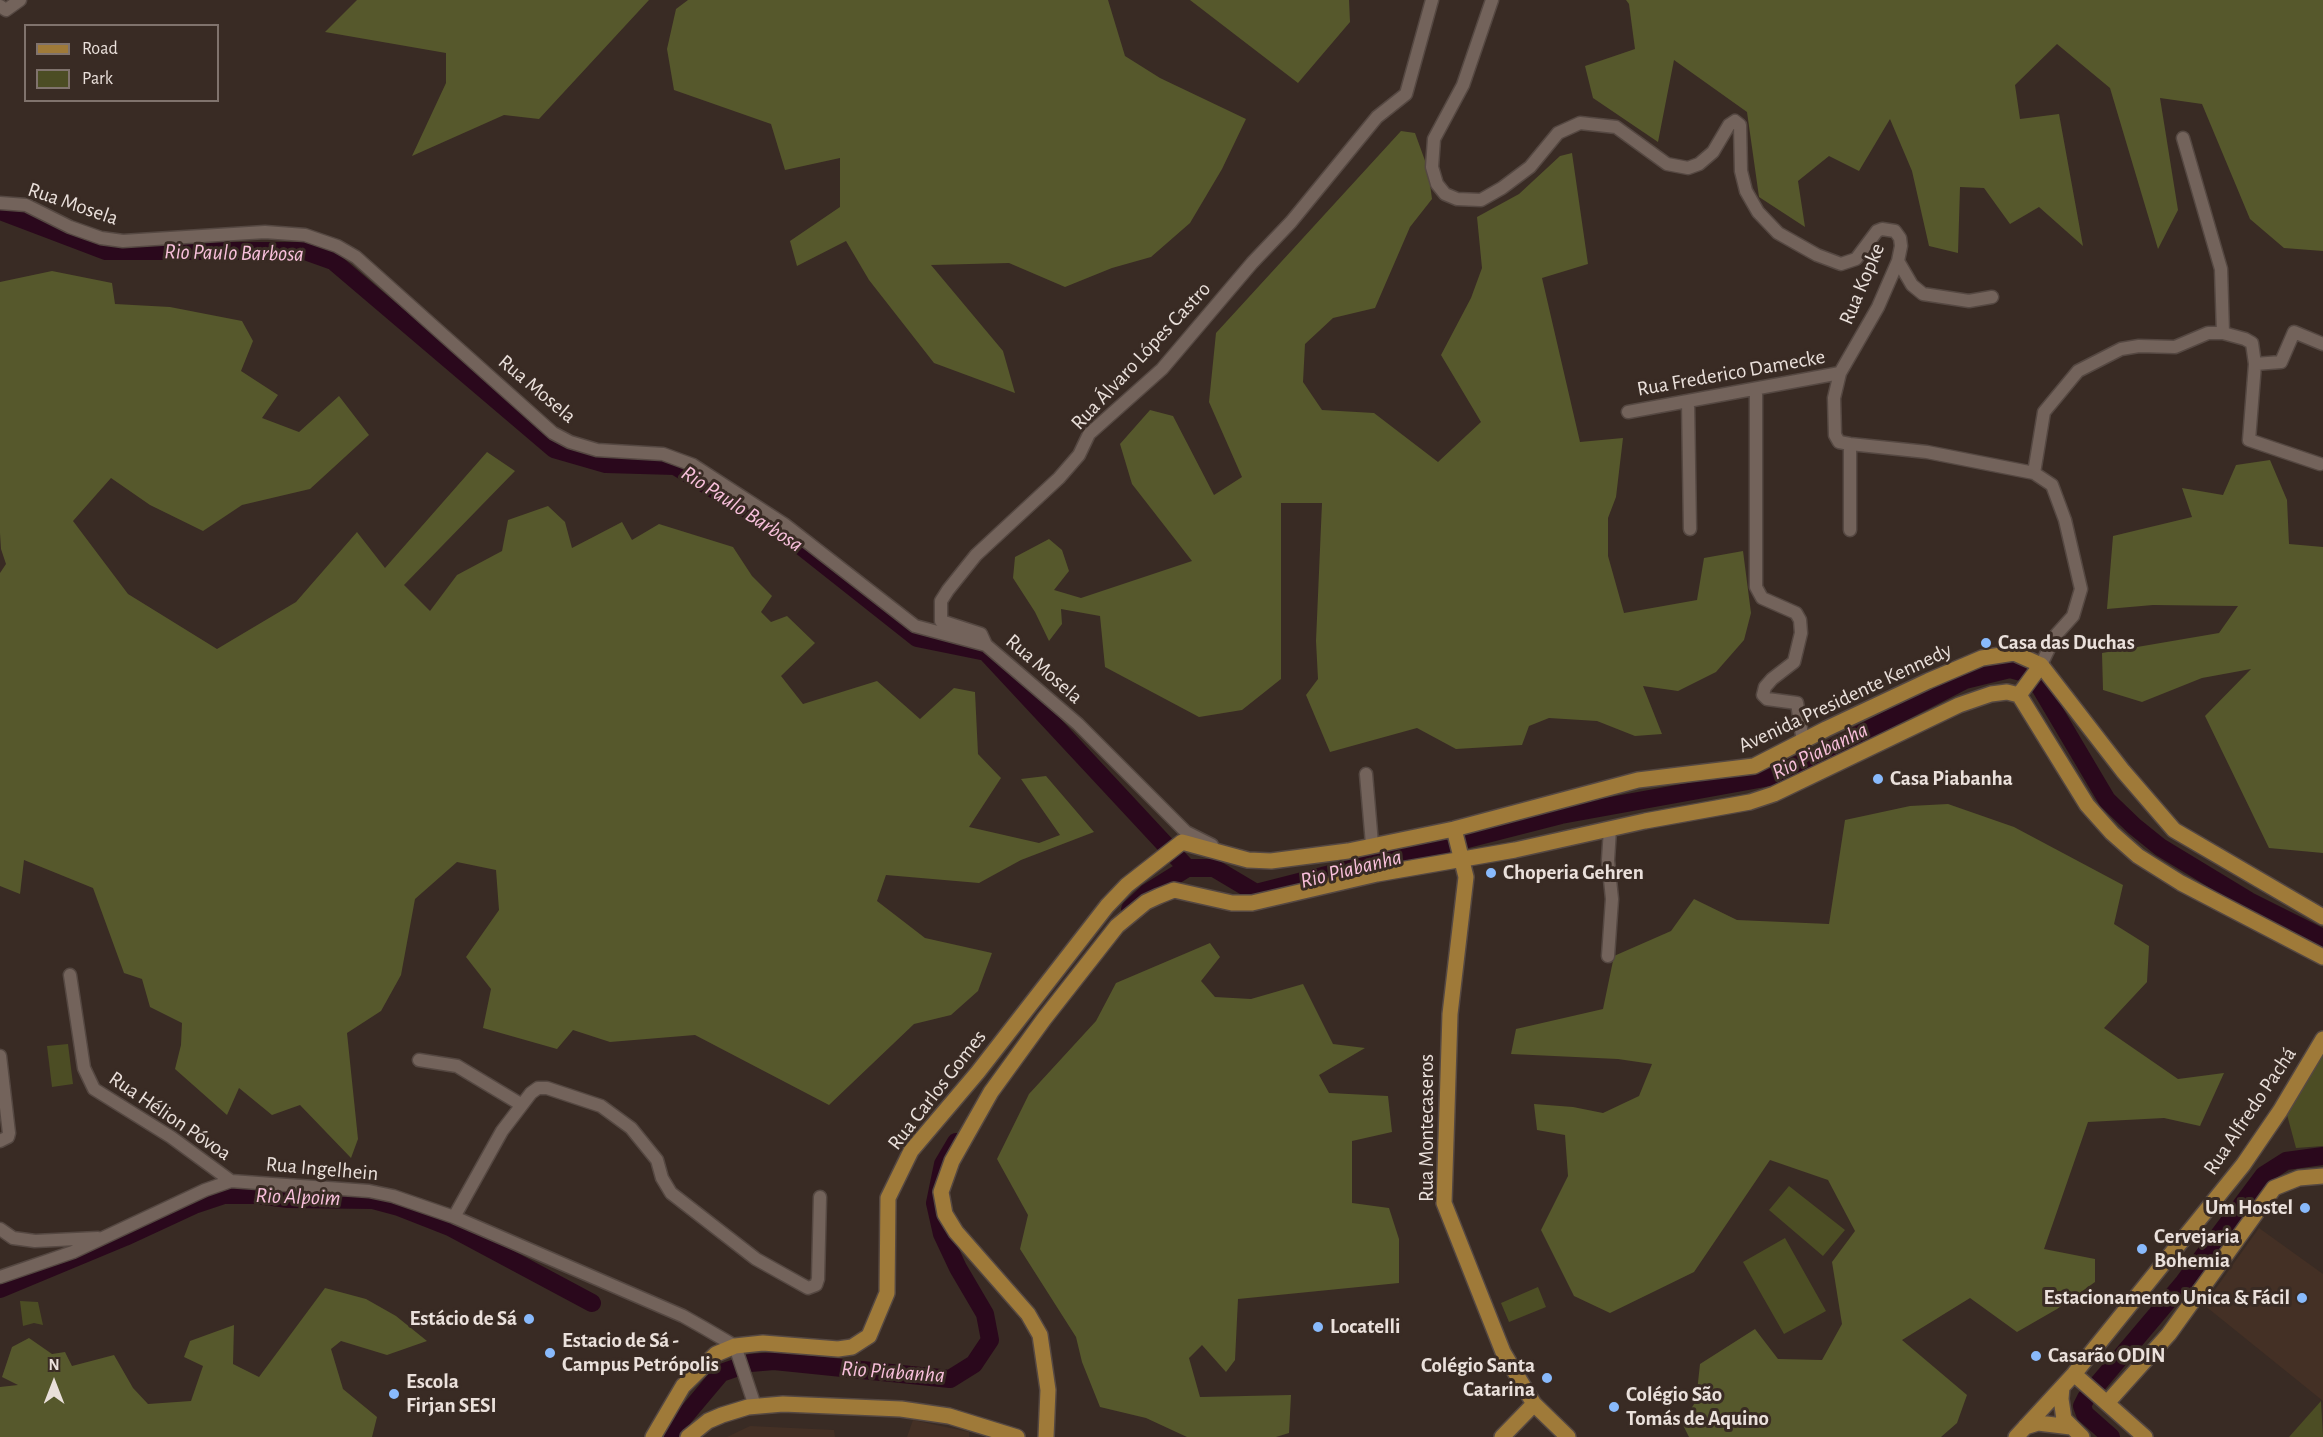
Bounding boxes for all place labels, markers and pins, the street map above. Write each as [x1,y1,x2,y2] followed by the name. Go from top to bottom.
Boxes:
[1998,630,2135,656] place label: Casa das Duchas
[1979,636,1993,650] marker: Casa das Duchas
[1890,766,2013,792] place label: Casa Piabanha
[1871,772,1885,786] marker: Casa Piabanha
[1503,860,1644,886] place label: Choperia Gehren
[1484,866,1498,880] marker: Choperia Gehren
[2205,1195,2293,1221] place label: Um Hostel
[2298,1201,2312,1215] marker: Um Hostel
[2154,1224,2240,1274] place label: Cervejaria Bohemia
[2135,1242,2149,1256] marker: Cervejaria Bohemia
[2044,1285,2290,1311] place label: Estacionamento Unica & Fácil
[2295,1291,2309,1305] marker: Estacionamento Unica & Fácil
[410,1306,517,1332] place label: Estácio de Sá
[522,1312,536,1326] marker: Estácio de Sá
[1330,1314,1401,1340] place label: Locatelli
[1311,1320,1325,1334] marker: Locatelli
[562,1328,719,1378] place label: Estacio de Sá - Campus Petrópolis
[2048,1343,2166,1369] place label: Casarão ODIN
[543,1346,557,1360] marker: Estacio de Sá - Campus Petrópolis
[2029,1349,2043,1363] marker: Casarão ODIN
[1421,1353,1535,1403] place label: Colégio Santa Catarina
[406,1369,497,1419] place label: Escola Firjan SESI
[1540,1371,1554,1385] marker: Colégio Santa Catarina
[1626,1382,1769,1432] place label: Colégio São Tomás de Aquino
[387,1387,401,1401] marker: Escola Firjan SESI
[1607,1400,1621,1414] marker: Colégio São Tomás de Aquino

